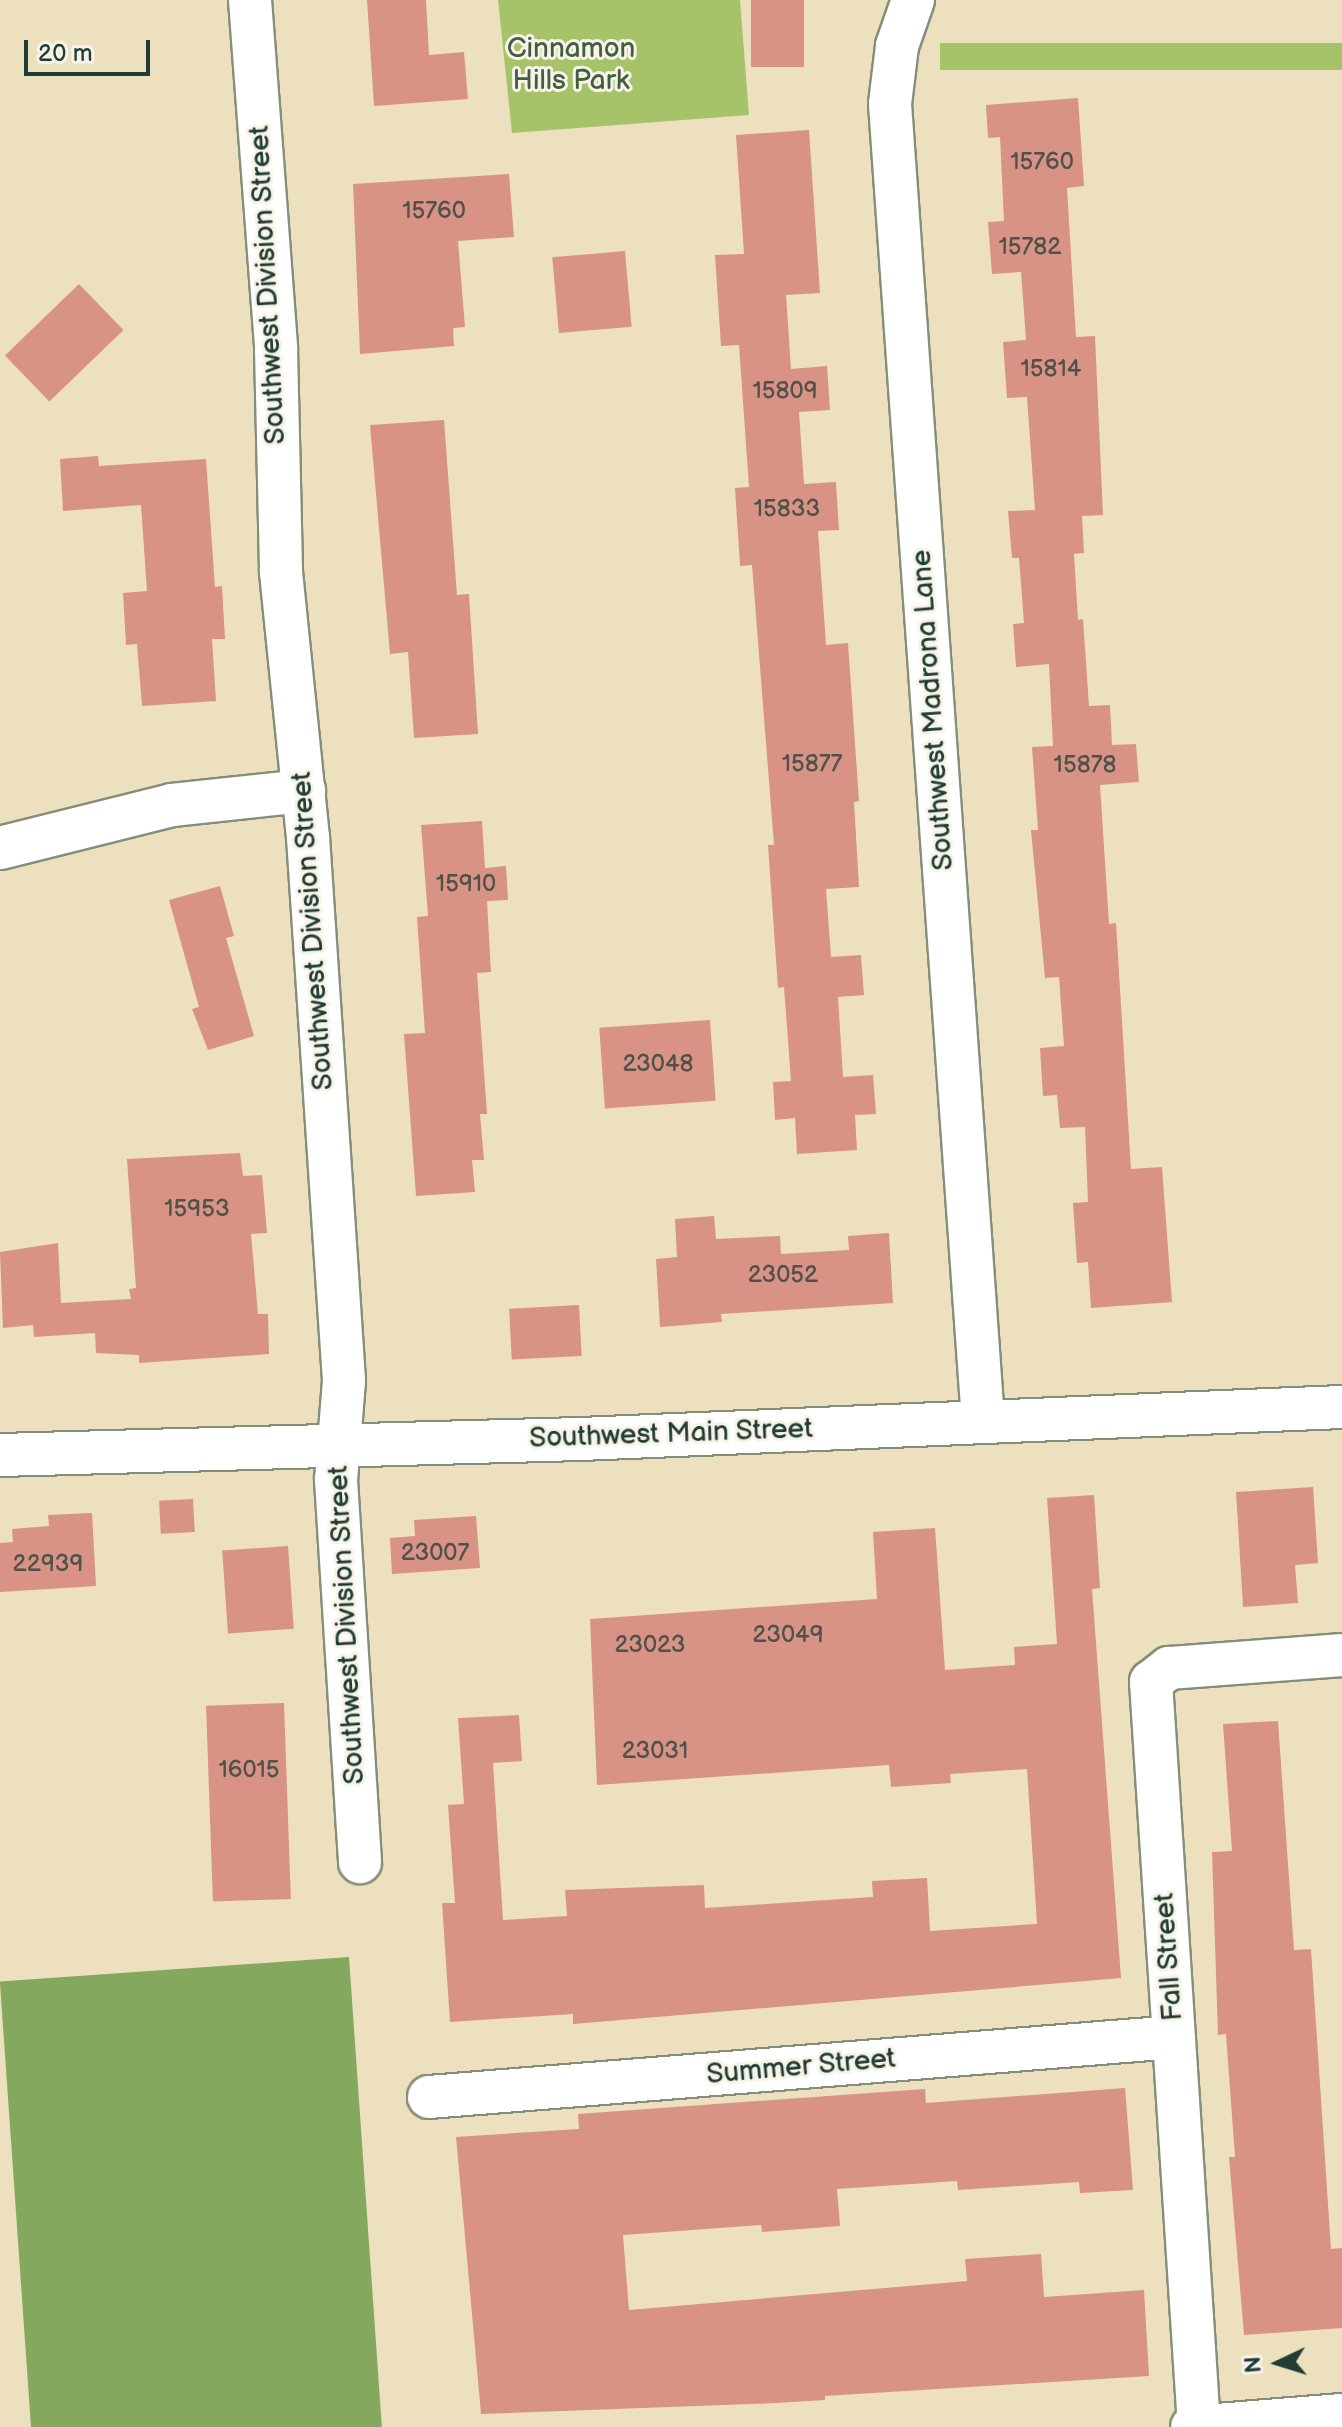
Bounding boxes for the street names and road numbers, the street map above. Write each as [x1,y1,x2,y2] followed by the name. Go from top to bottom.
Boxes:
[243,124,293,446] street label: Southwest Division Street
[905,548,961,872] street label: Southwest Madrona Lane
[285,770,341,1092] street label: Southwest Division Street
[528,1412,814,1456] street label: Southwest Main Street
[322,1464,372,1786] street label: Southwest Division Street
[1148,1892,1190,2022] street label: Fall Street
[705,2042,897,2092] street label: Summer Street

